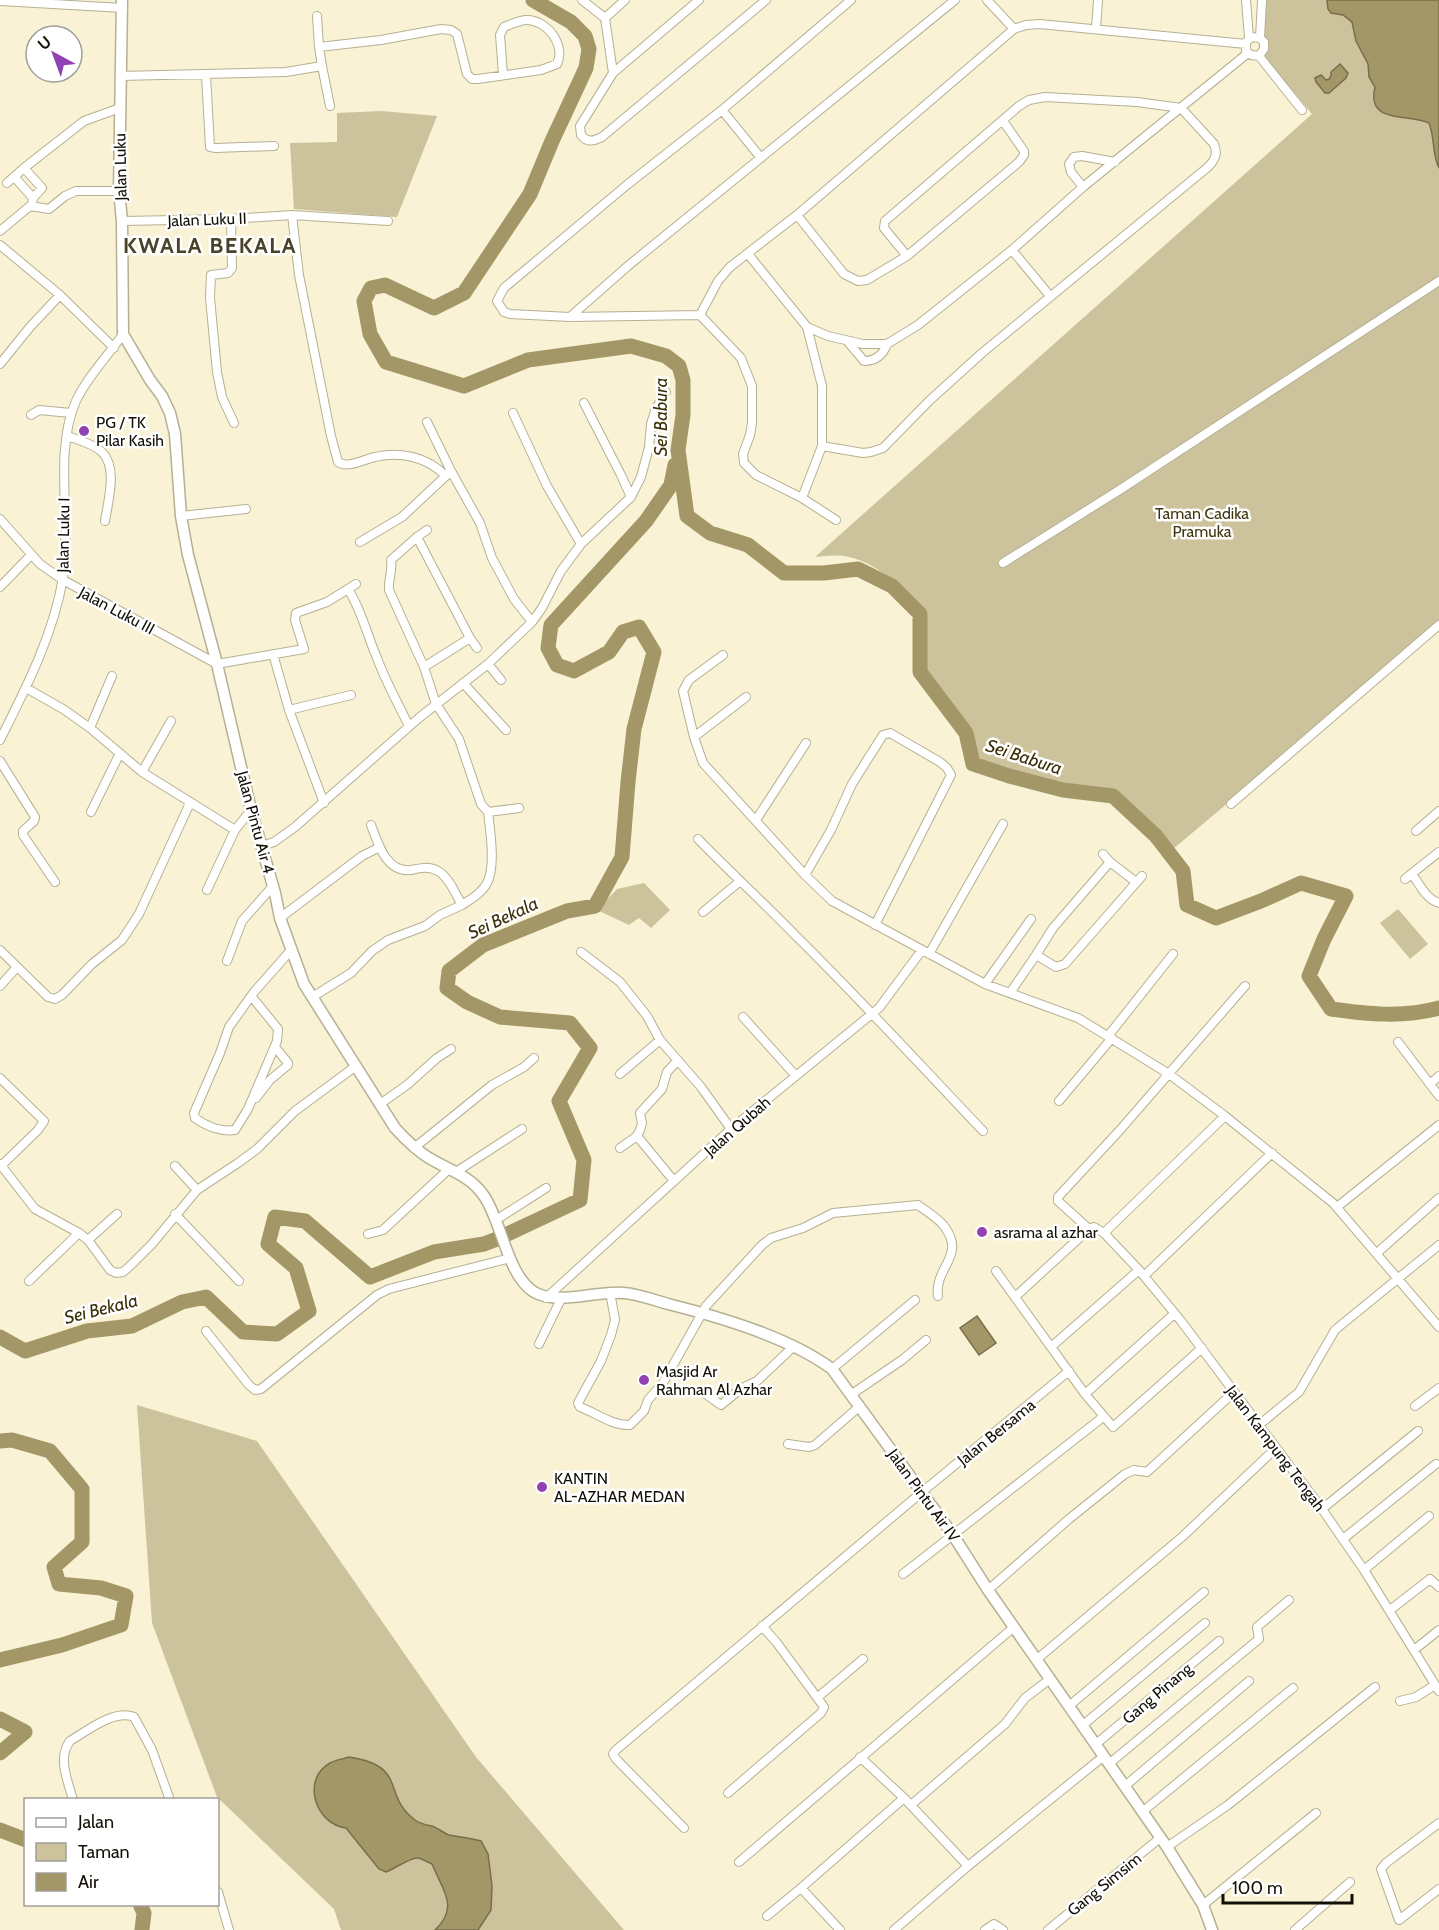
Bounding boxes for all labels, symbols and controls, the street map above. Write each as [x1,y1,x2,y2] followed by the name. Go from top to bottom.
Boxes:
[24,24,84,84] north arrow
[34,32,55,54] text: U
[110,133,131,202] street label: Jalan Luku
[166,209,247,230] street label: Jalan Luku II
[123,232,297,259] district label: KWALA BEKALA
[650,378,672,456] water label: Sei Babura
[96,413,164,450] place label: PG / TK Pilar Kasih
[77,424,91,438] marker: PG / TK Pilar Kasih
[53,497,74,574] street label: Jalan Luku I
[1155,504,1249,541] park label: Taman Cadika Pramuka
[75,582,158,638] street label: Jalan Luku III
[983,734,1065,780] water label: Sei Babura
[232,768,278,875] street label: Jalan Pintu Air 4
[464,892,542,944] water label: Sei Bekala
[700,1092,774,1161] street label: Jalan Qubah
[994,1223,1099,1242] place label: asrama al azhar
[975,1225,989,1239] marker: asrama al azhar
[62,1289,140,1329] water label: Sei Bekala
[656,1362,773,1399] place label: Masjid Ar Rahman Al Azhar
[637,1373,651,1387] marker: Masjid Ar Rahman Al Azhar
[1221,1381,1329,1515] street label: Jalan Kampung Tengah
[953,1395,1039,1470] street label: Jalan Bersama
[883,1444,964,1546] street label: Jalan Pintu Air IV
[554,1469,685,1506] place label: KANTIN AL-AZHAR MEDAN
[535,1480,549,1494] marker: KANTIN AL-AZHAR MEDAN
[1119,1658,1197,1728] street label: Gang Pinang
[24,1798,219,1906] legend
[77,1811,114,1833] text: Jalan
[78,1841,130,1863] text: Taman
[1063,1849,1145,1920] street label: Gang Simsim
[1223,1867,1352,1905] scale bar
[78,1871,99,1893] text: Air
[1232,1877,1283,1899] text: 100 m

